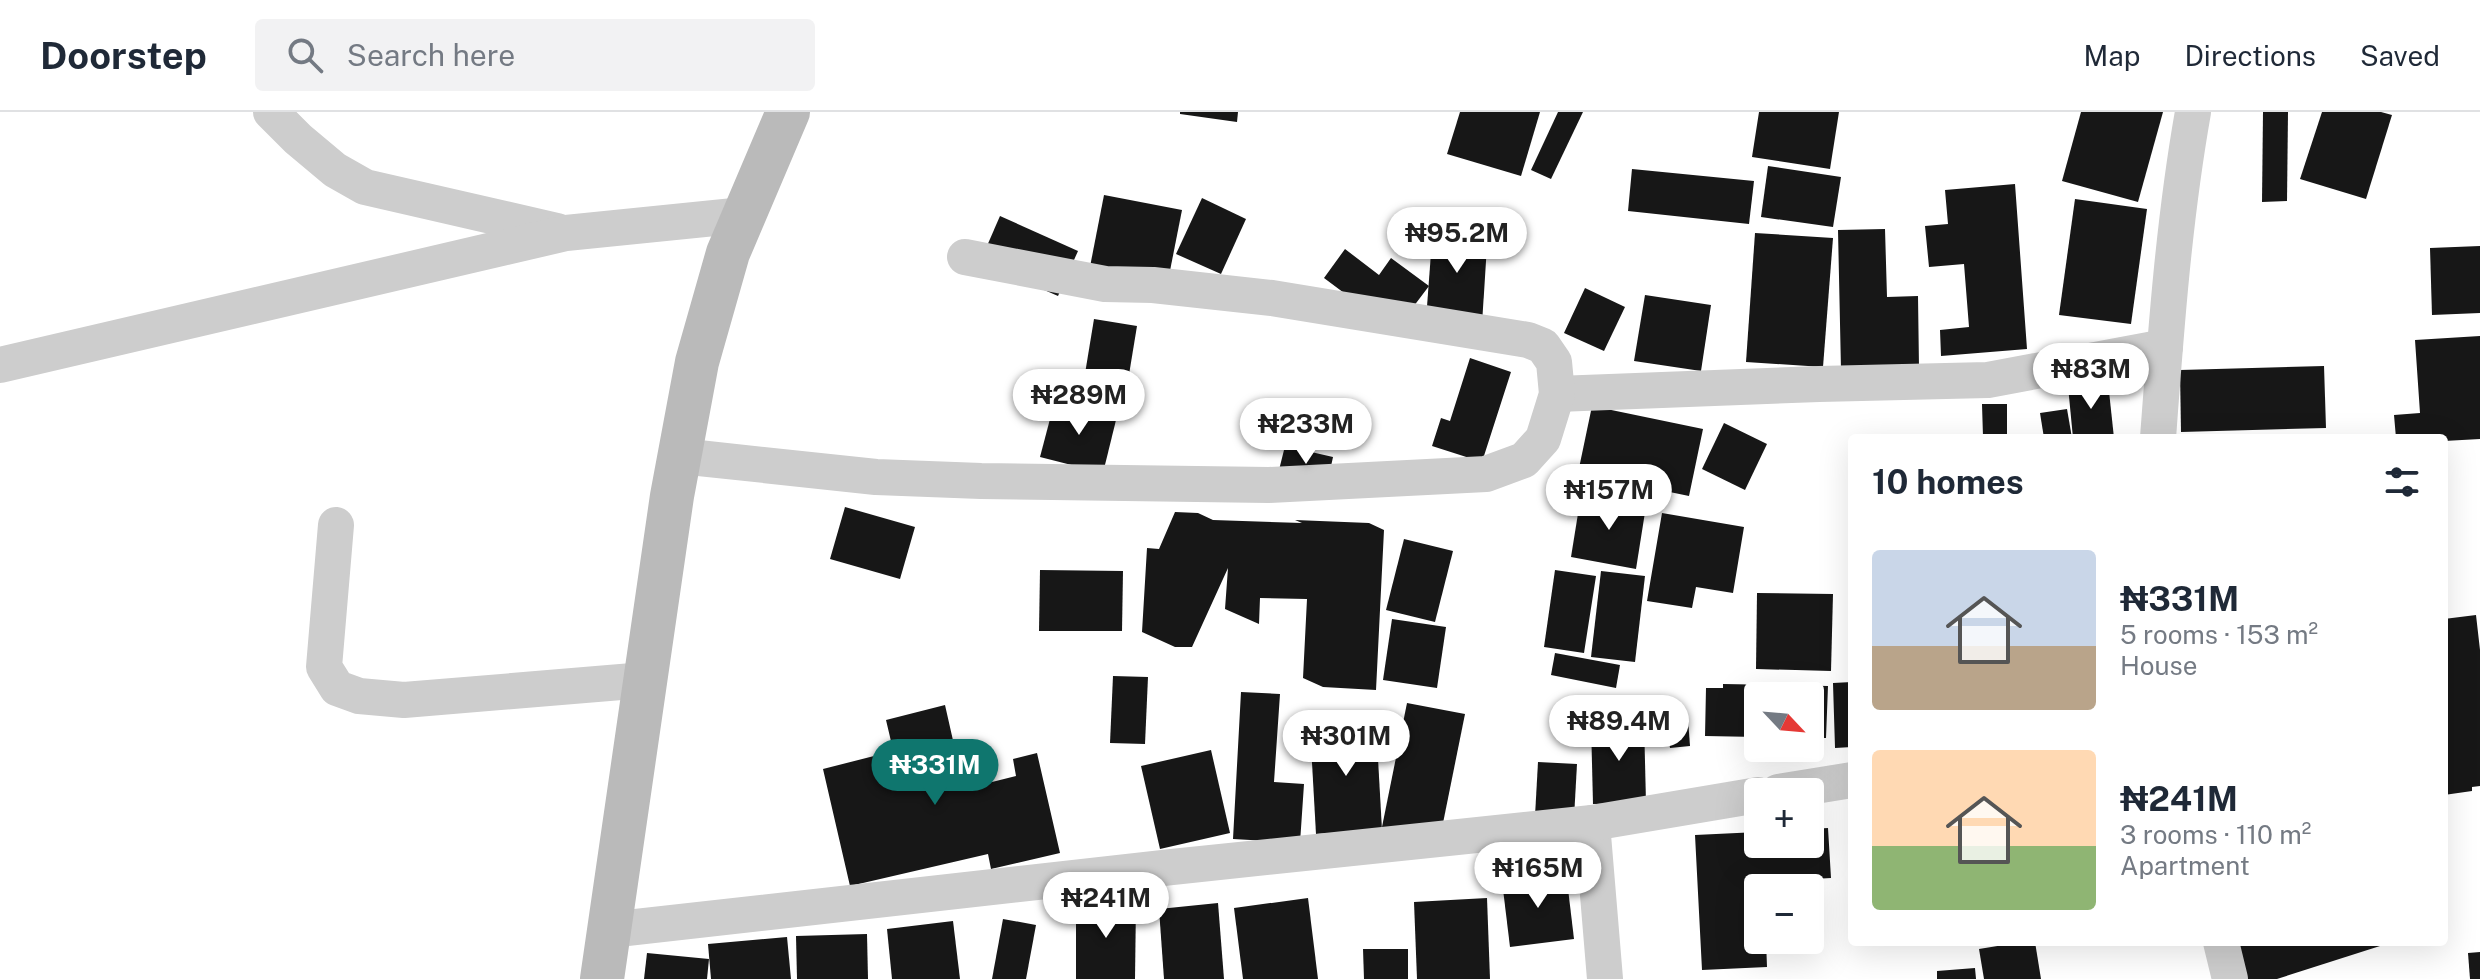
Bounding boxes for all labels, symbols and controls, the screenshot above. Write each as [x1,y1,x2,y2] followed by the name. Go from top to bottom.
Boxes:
[255,19,815,91] search box
[40,33,207,78] text: Doorstep
[283,33,327,77] icon: search
[347,37,515,73] text: Search here
[2084,39,2140,72] text: Map
[2184,39,2316,72] text: Directions
[2360,39,2440,72] text: Saved
[1392,207,1522,275] pin: ₦95.2M
[1405,217,1509,248] text: ₦95.2M
[2044,343,2138,411] pin: ₦83M
[2051,353,2131,384] text: ₦83M
[1023,369,1135,437] pin: ₦289M
[1031,379,1127,410] text: ₦289M
[1250,398,1362,466] pin: ₦233M
[1258,408,1354,439] text: ₦233M
[2380,460,2424,504] icon: filters
[1872,462,2024,502] text: 10 homes
[1553,464,1665,532] pin: ₦157M
[1564,474,1654,505] text: ₦157M
[2120,579,2239,619] text: ₦331M
[1936,582,2032,678] icon: home
[2120,619,2318,650] text: 5 rooms · 153 m²
[2120,650,2197,681] text: House
[1744,682,1824,762] north arrow
[1744,682,1824,954] map controls
[1554,695,1684,763] pin: ₦89.4M
[1567,705,1671,736] text: ₦89.4M
[1290,710,1402,778] pin: ₦301M
[1301,720,1391,751] text: ₦301M
[879,739,991,807] pin: ₦331M
[889,749,981,780] text: ₦331M
[1744,778,1824,858] button: +
[2120,779,2238,819] text: ₦241M
[1936,782,2032,878] icon: home
[2120,819,2311,850] text: 3 rooms · 110 m²
[1482,842,1594,910] pin: ₦165M
[2120,850,2250,881] text: Apartment
[1492,852,1584,883] text: ₦165M
[1050,872,1162,940] pin: ₦241M
[1744,874,1824,954] button: −
[1061,882,1151,913] text: ₦241M

